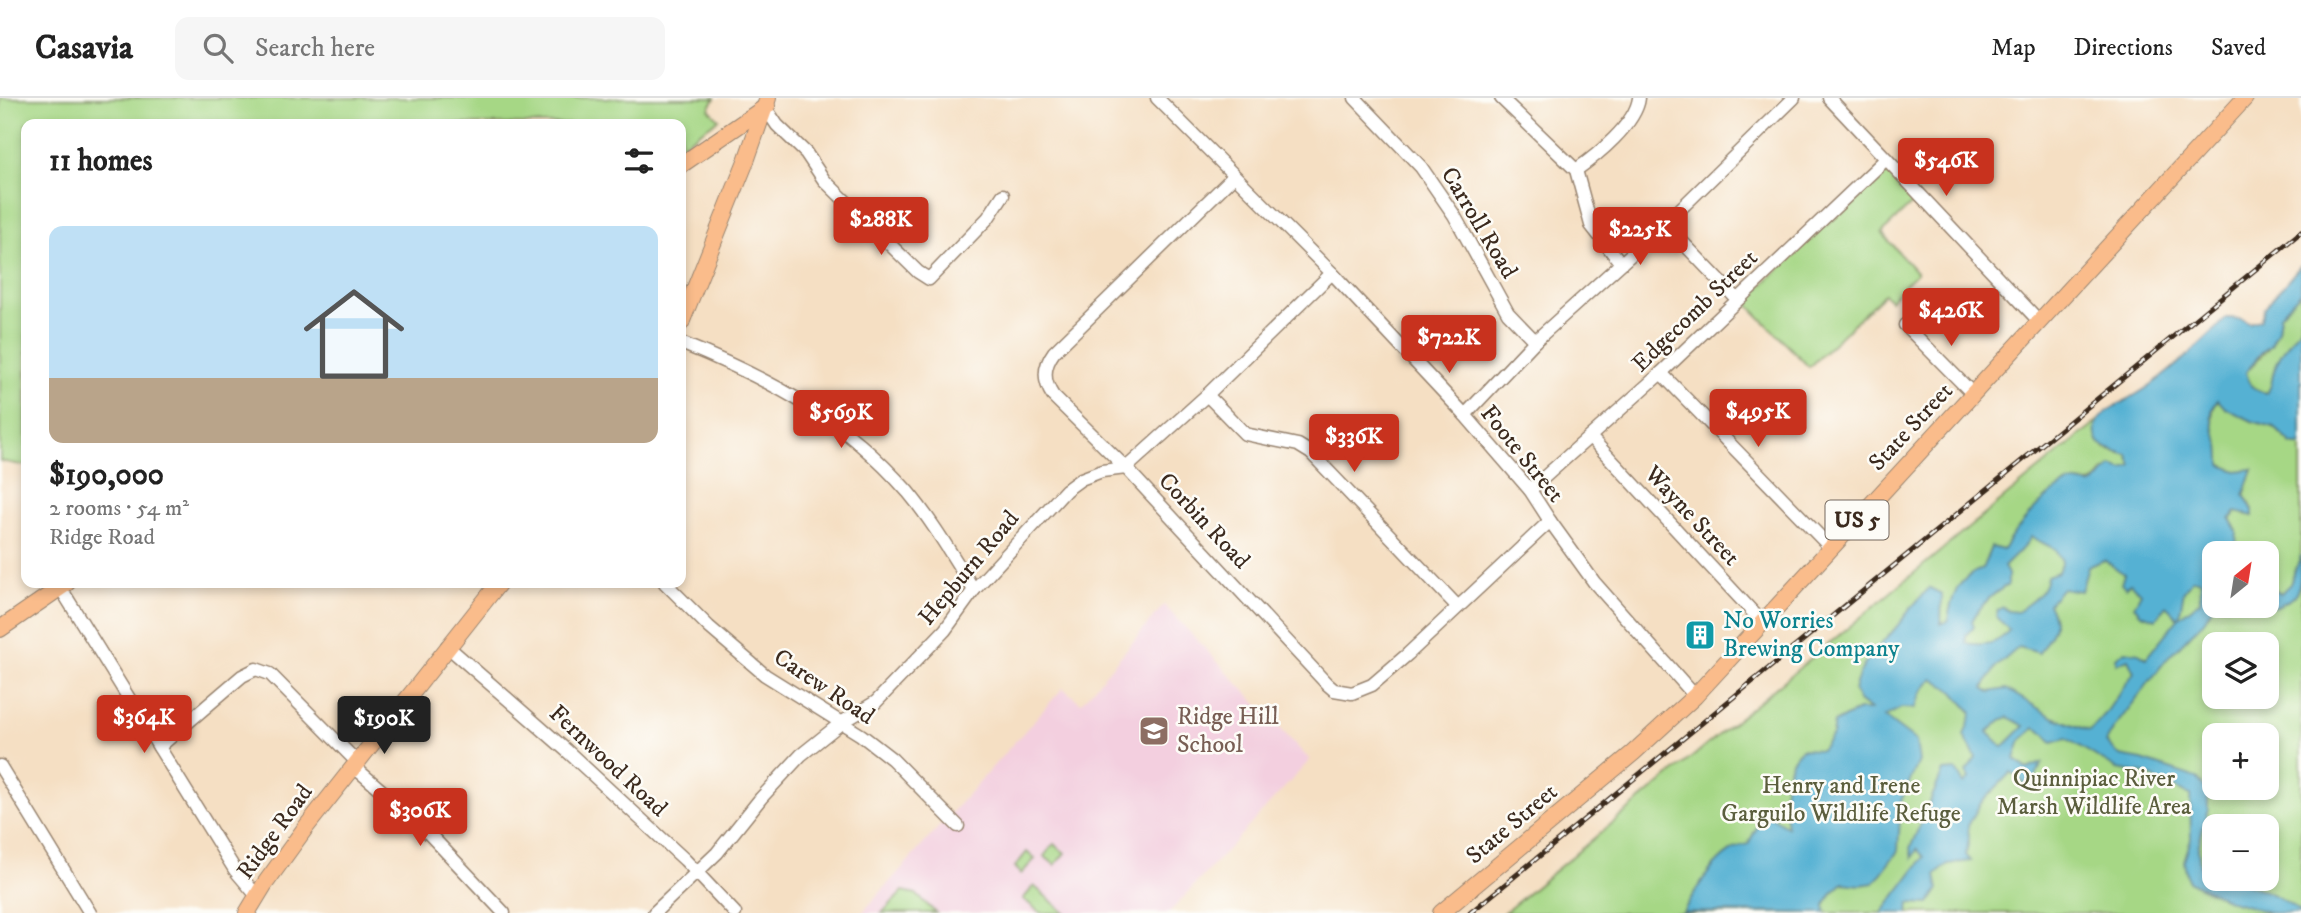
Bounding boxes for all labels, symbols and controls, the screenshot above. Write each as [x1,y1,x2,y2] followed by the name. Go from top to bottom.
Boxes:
[175,17,665,80] search box
[35,28,133,69] text: Casavia
[199,29,237,67] icon: search
[255,32,375,65] text: Search here
[1991,33,2036,63] text: Map
[2074,33,2173,63] text: Directions
[2211,33,2266,63] text: Saved
[1897,139,1995,198] pin: $546K
[620,142,658,180] icon: filters
[49,143,153,180] text: 11 homes
[1914,146,1978,175] text: $546K
[1434,162,1524,284] street label: Carroll Road
[832,198,930,257] pin: $288K
[849,205,913,234] text: $288K
[1591,208,1689,267] pin: $225K
[1609,215,1671,244] text: $225K
[1626,243,1765,379] street label: Edgecomb Street
[291,271,417,397] icon: home
[1902,288,2000,348] pin: $426K
[1918,296,1984,325] text: $426K
[1400,316,1498,375] pin: $722K
[1417,323,1481,352] text: $722K
[1863,376,1960,477] street label: State Street
[792,390,890,450] pin: $569K
[1709,390,1807,449] pin: $495K
[1726,397,1790,426] text: $495K
[809,398,873,427] text: $569K
[1474,399,1571,509] street label: Foote Street
[1305,414,1403,474] pin: $336K
[1325,422,1383,451] text: $336K
[49,457,164,494] text: $190,000
[1637,459,1746,573] street label: Wayne Street
[1152,466,1256,576] street label: Corbin Road
[49,494,189,523] text: 2 rooms · 54 m²
[1826,500,1888,540] road number: US 5
[912,504,1026,632] street label: Hepburn Road
[49,523,155,552] text: Ridge Road
[2202,541,2278,618] north arrow
[2202,541,2279,891] map controls
[1723,606,1900,664] place label: No Worries Brewing Company
[1683,618,1717,652] building icon: No Worries Brewing Company
[2202,632,2279,709] button: layers
[768,642,880,732] street label: Carew Road
[95,696,193,755] pin: $364K
[335,696,433,756] pin: $190K
[543,699,673,823] street label: Fernwood Road
[1177,702,1279,760] place label: Ridge Hill School
[113,703,175,732] text: $364K
[354,704,414,733] text: $190K
[1137,714,1171,748] school or university icon: Ridge Hill School
[2202,723,2279,800] button: +
[1997,764,2192,822] park label: Quinnipiac River Marsh Wildlife Area
[1721,771,1961,829] park label: Henry and Irene Garguilo Wildlife Refuge
[1460,777,1564,871] street label: State Street
[230,778,320,886] street label: Ridge Road
[371,788,469,848] pin: $306K
[389,796,451,825] text: $306K
[2202,814,2279,891] button: −

